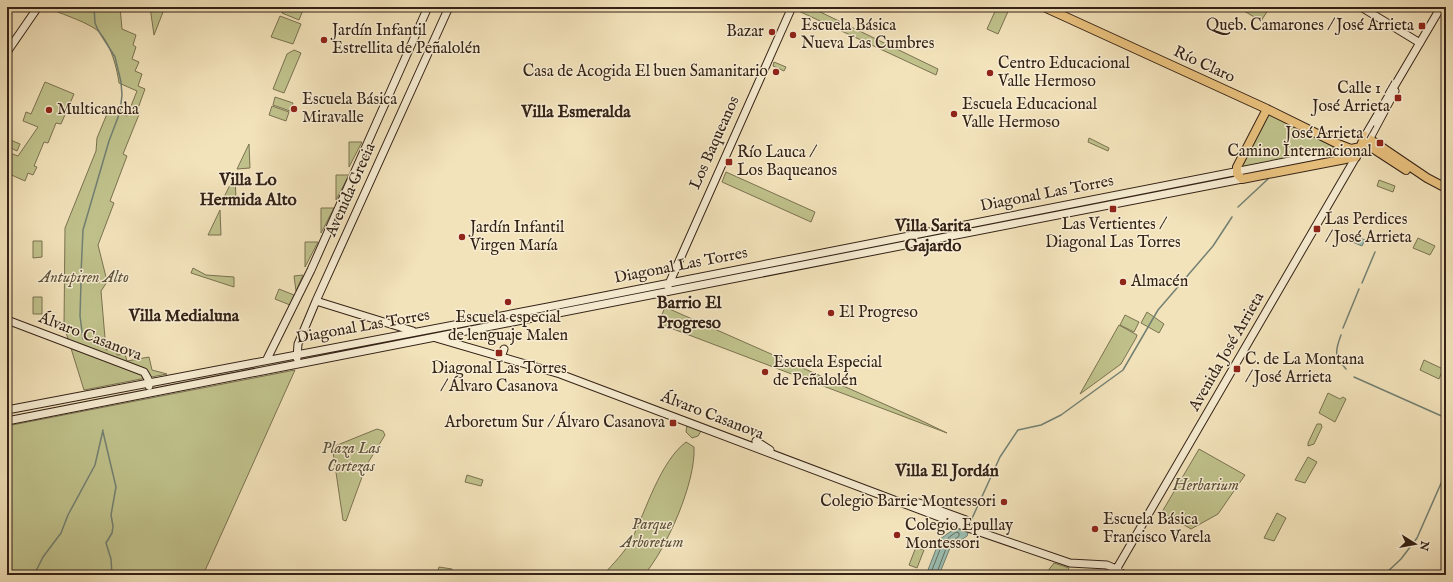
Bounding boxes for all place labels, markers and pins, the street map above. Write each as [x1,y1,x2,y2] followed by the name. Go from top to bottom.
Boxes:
[801,16,935,54] place label: Escuela Básica Nueva Las Cumbres
[1206,16,1414,36] place label: Queb. Camarones / José Arrieta
[330,21,481,59] place label: Jardín Infantil Estrellita de Peñalolén
[1417,21,1427,31] marker: Queb. Camarones / José Arrieta
[726,22,764,42] place label: Bazar
[767,27,777,37] marker: Bazar
[788,30,798,40] marker: Escuela Básica Nueva Las Cumbres
[319,35,329,45] marker: Jardín Infantil Estrellita de Peñalolén
[997,54,1131,92] place label: Centro Educacional Valle Hermoso
[523,62,768,82] place label: Casa de Acogida El buen Samanitario
[771,67,781,77] marker: Casa de Acogida El buen Samanitario
[985,68,995,78] marker: Centro Educacional Valle Hermoso
[1310,79,1393,117] place label: Calle 1 / José Arrieta
[302,90,397,128] place label: Escuela Básica Miravalle
[1393,93,1403,103] marker: Calle 1 / José Arrieta
[961,95,1098,133] place label: Escuela Educacional Valle Hermoso
[57,100,139,120] place label: Multicancha
[289,104,299,114] marker: Escuela Básica Miravalle
[44,105,54,115] marker: Multicancha
[949,109,959,119] marker: Escuela Educacional Valle Hermoso
[1227,124,1375,162] place label: José Arrieta / Camino Internacional
[1375,138,1385,148] marker: José Arrieta / Camino Internacional
[737,143,837,181] place label: Río Lauca / Los Baqueanos
[724,157,734,167] marker: Río Lauca / Los Baqueanos
[1108,204,1118,214] marker: Las Vertientes / Diagonal Las Torres
[1325,210,1412,248] place label: Las Perdices / José Arrieta
[1045,215,1181,253] place label: Las Vertientes / Diagonal Las Torres
[468,218,565,256] place label: Jardín Infantil Virgen María
[1312,224,1322,234] marker: Las Perdices / José Arrieta
[457,232,467,242] marker: Jardín Infantil Virgen María
[1130,272,1189,292] place label: Almacén
[1118,277,1128,287] marker: Almacén
[503,297,513,307] marker: Escuela especial de lenguaje Malen
[839,303,918,323] place label: El Progreso
[448,308,569,346] place label: Escuela especial de lenguaje Malen
[826,308,836,318] marker: El Progreso
[494,348,504,358] marker: Diagonal Las Torres / Álvaro Casanova
[1245,350,1364,388] place label: C. de La Montana / José Arrieta
[773,353,883,391] place label: Escuela Especial de Peñalolén
[431,359,567,397] place label: Diagonal Las Torres / Álvaro Casanova
[1232,364,1242,374] marker: C. de La Montana / José Arrieta
[760,367,770,377] marker: Escuela Especial de Peñalolén
[444,411,665,433] place label: Arboretum Sur / Álvaro Casanova
[668,418,678,428] marker: Arboretum Sur / Álvaro Casanova
[820,492,996,512] place label: Colegio Barrie Montessori
[999,497,1009,507] marker: Colegio Barrie Montessori
[1103,510,1211,548] place label: Escuela Básica Francisco Varela
[905,516,1013,554] place label: Colegio Epullay Montessori
[1090,524,1100,534] marker: Escuela Básica Francisco Varela
[892,530,902,540] marker: Colegio Epullay Montessori

